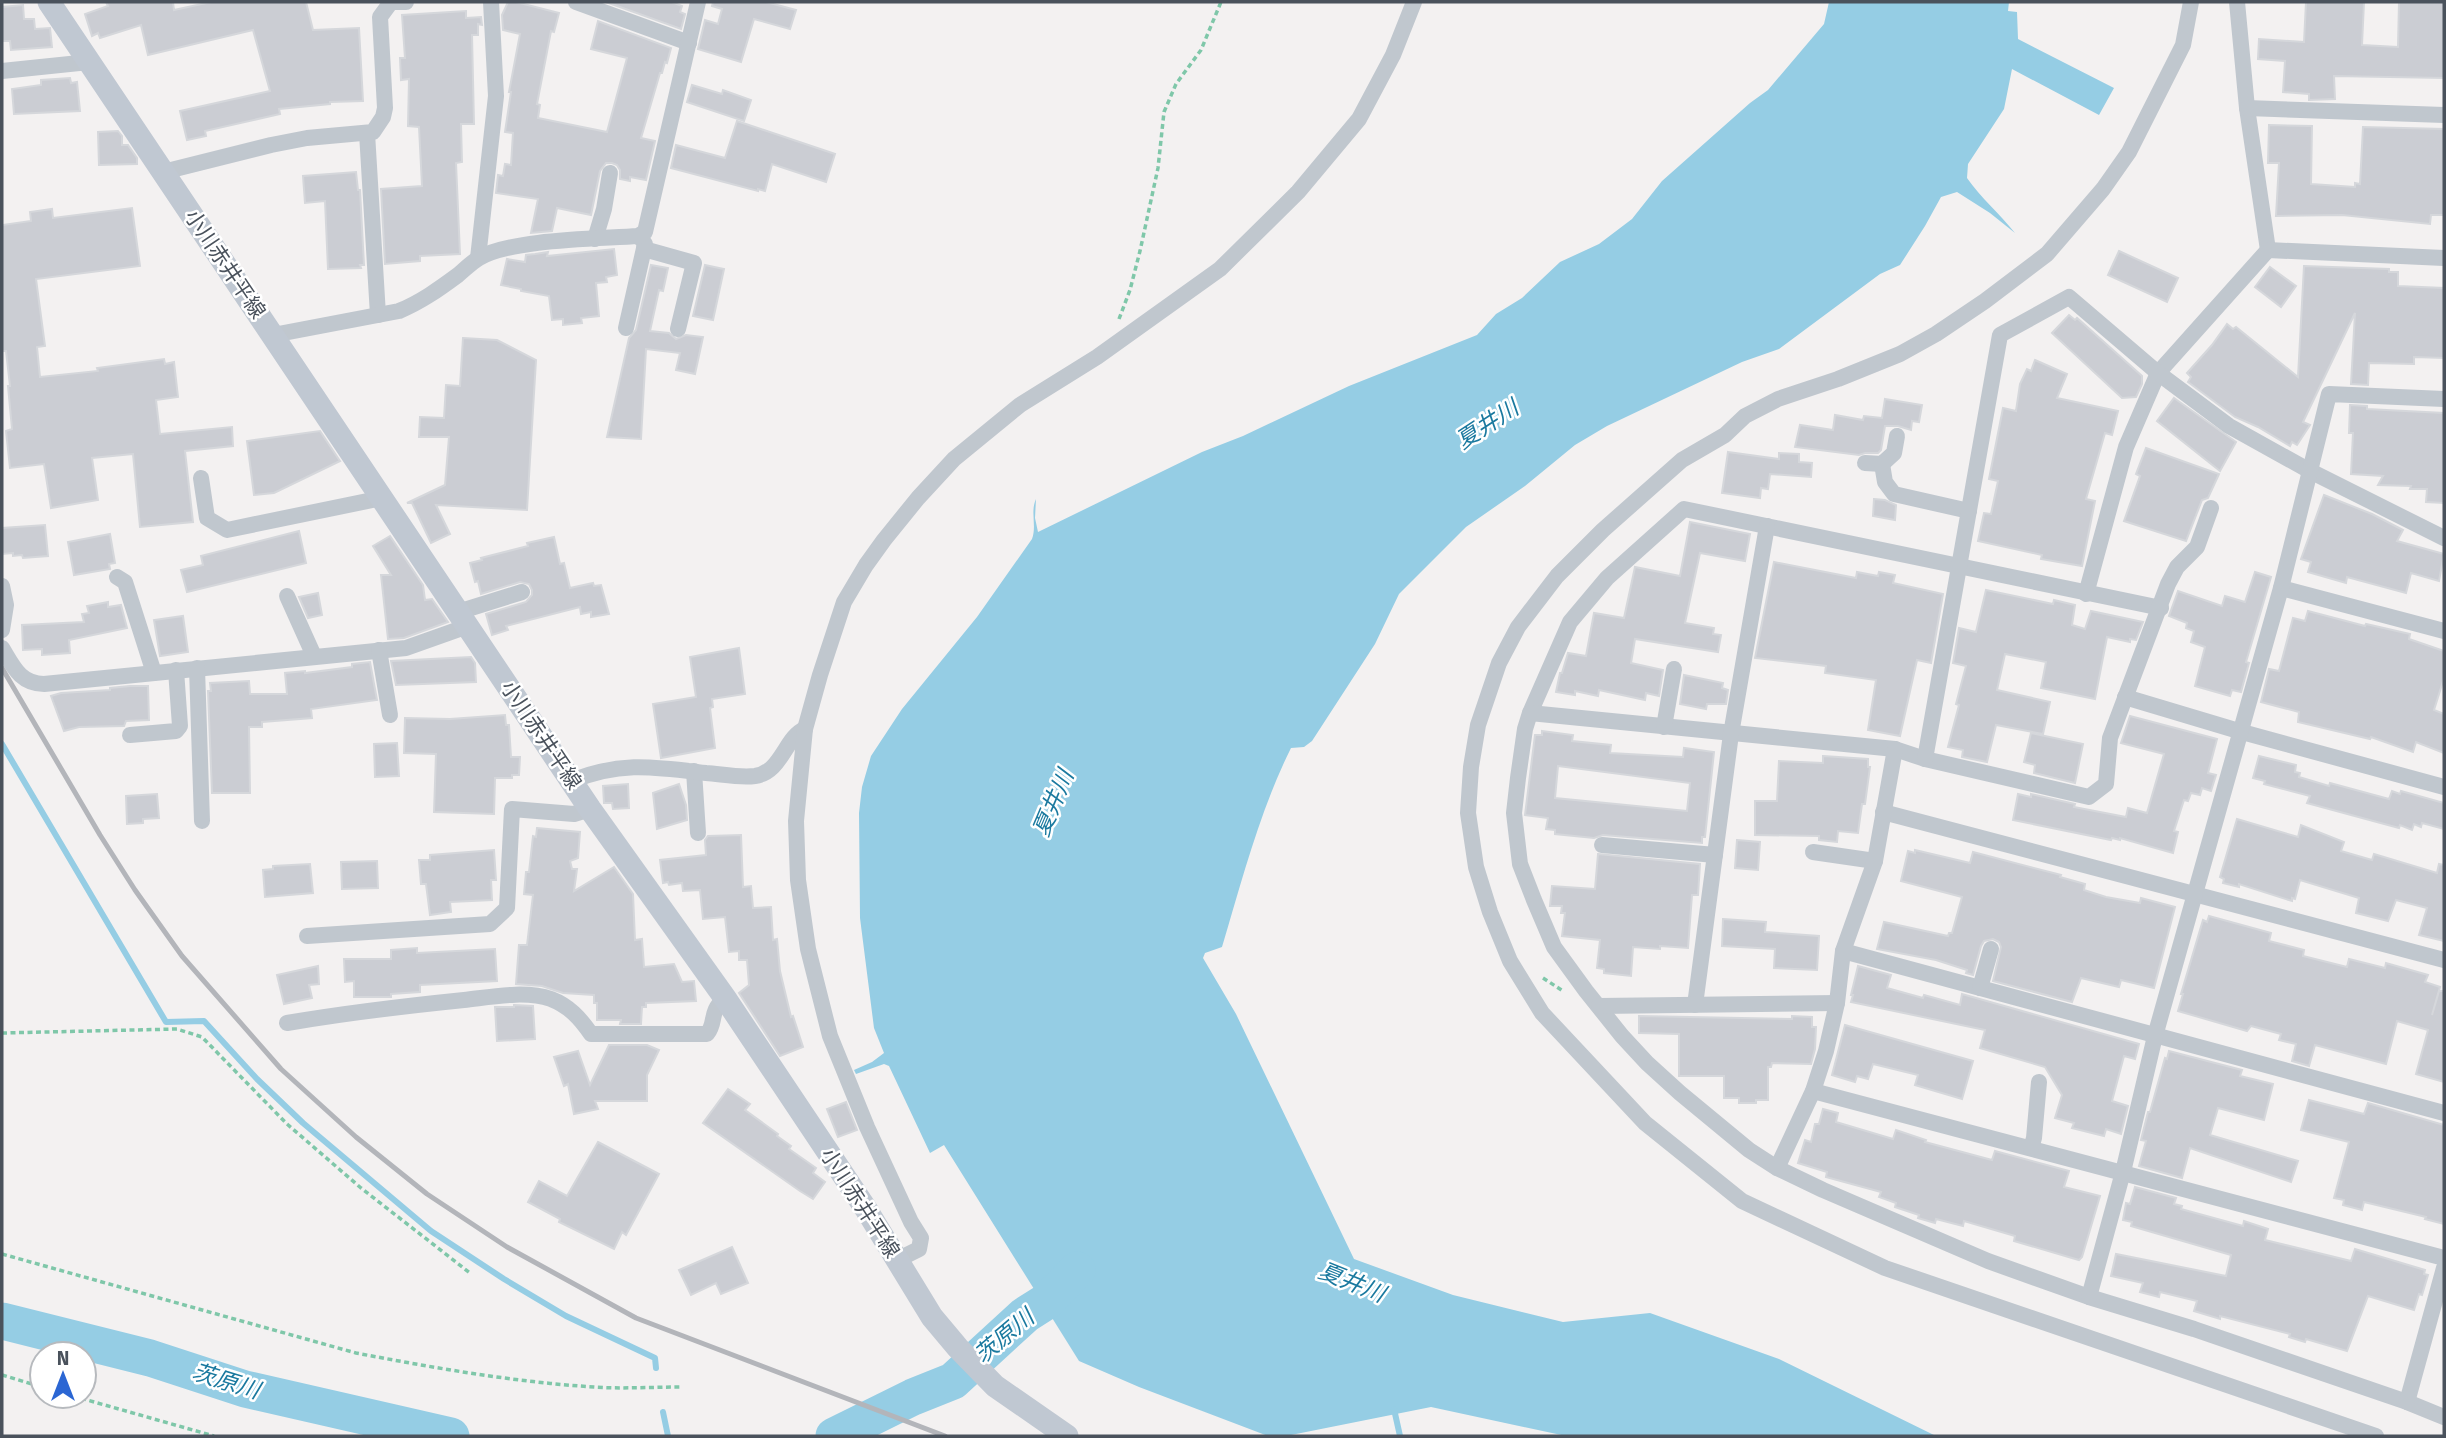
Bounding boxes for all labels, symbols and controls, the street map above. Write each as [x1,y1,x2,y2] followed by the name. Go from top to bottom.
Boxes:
[179,205,271,323] street label: 小川赤井平線
[1450,392,1526,455] water label: 夏井川
[495,676,587,794] street label: 小川赤井平線
[1027,763,1081,840] water label: 夏井川
[815,1143,905,1263] street label: 小川赤井平線
[1315,1256,1392,1309] water label: 夏井川
[969,1301,1042,1369] water label: 茨原川
[28,1340,98,1410] north arrow
[57,1347,69,1370] text: N
[189,1358,266,1405] water label: 茨原川

